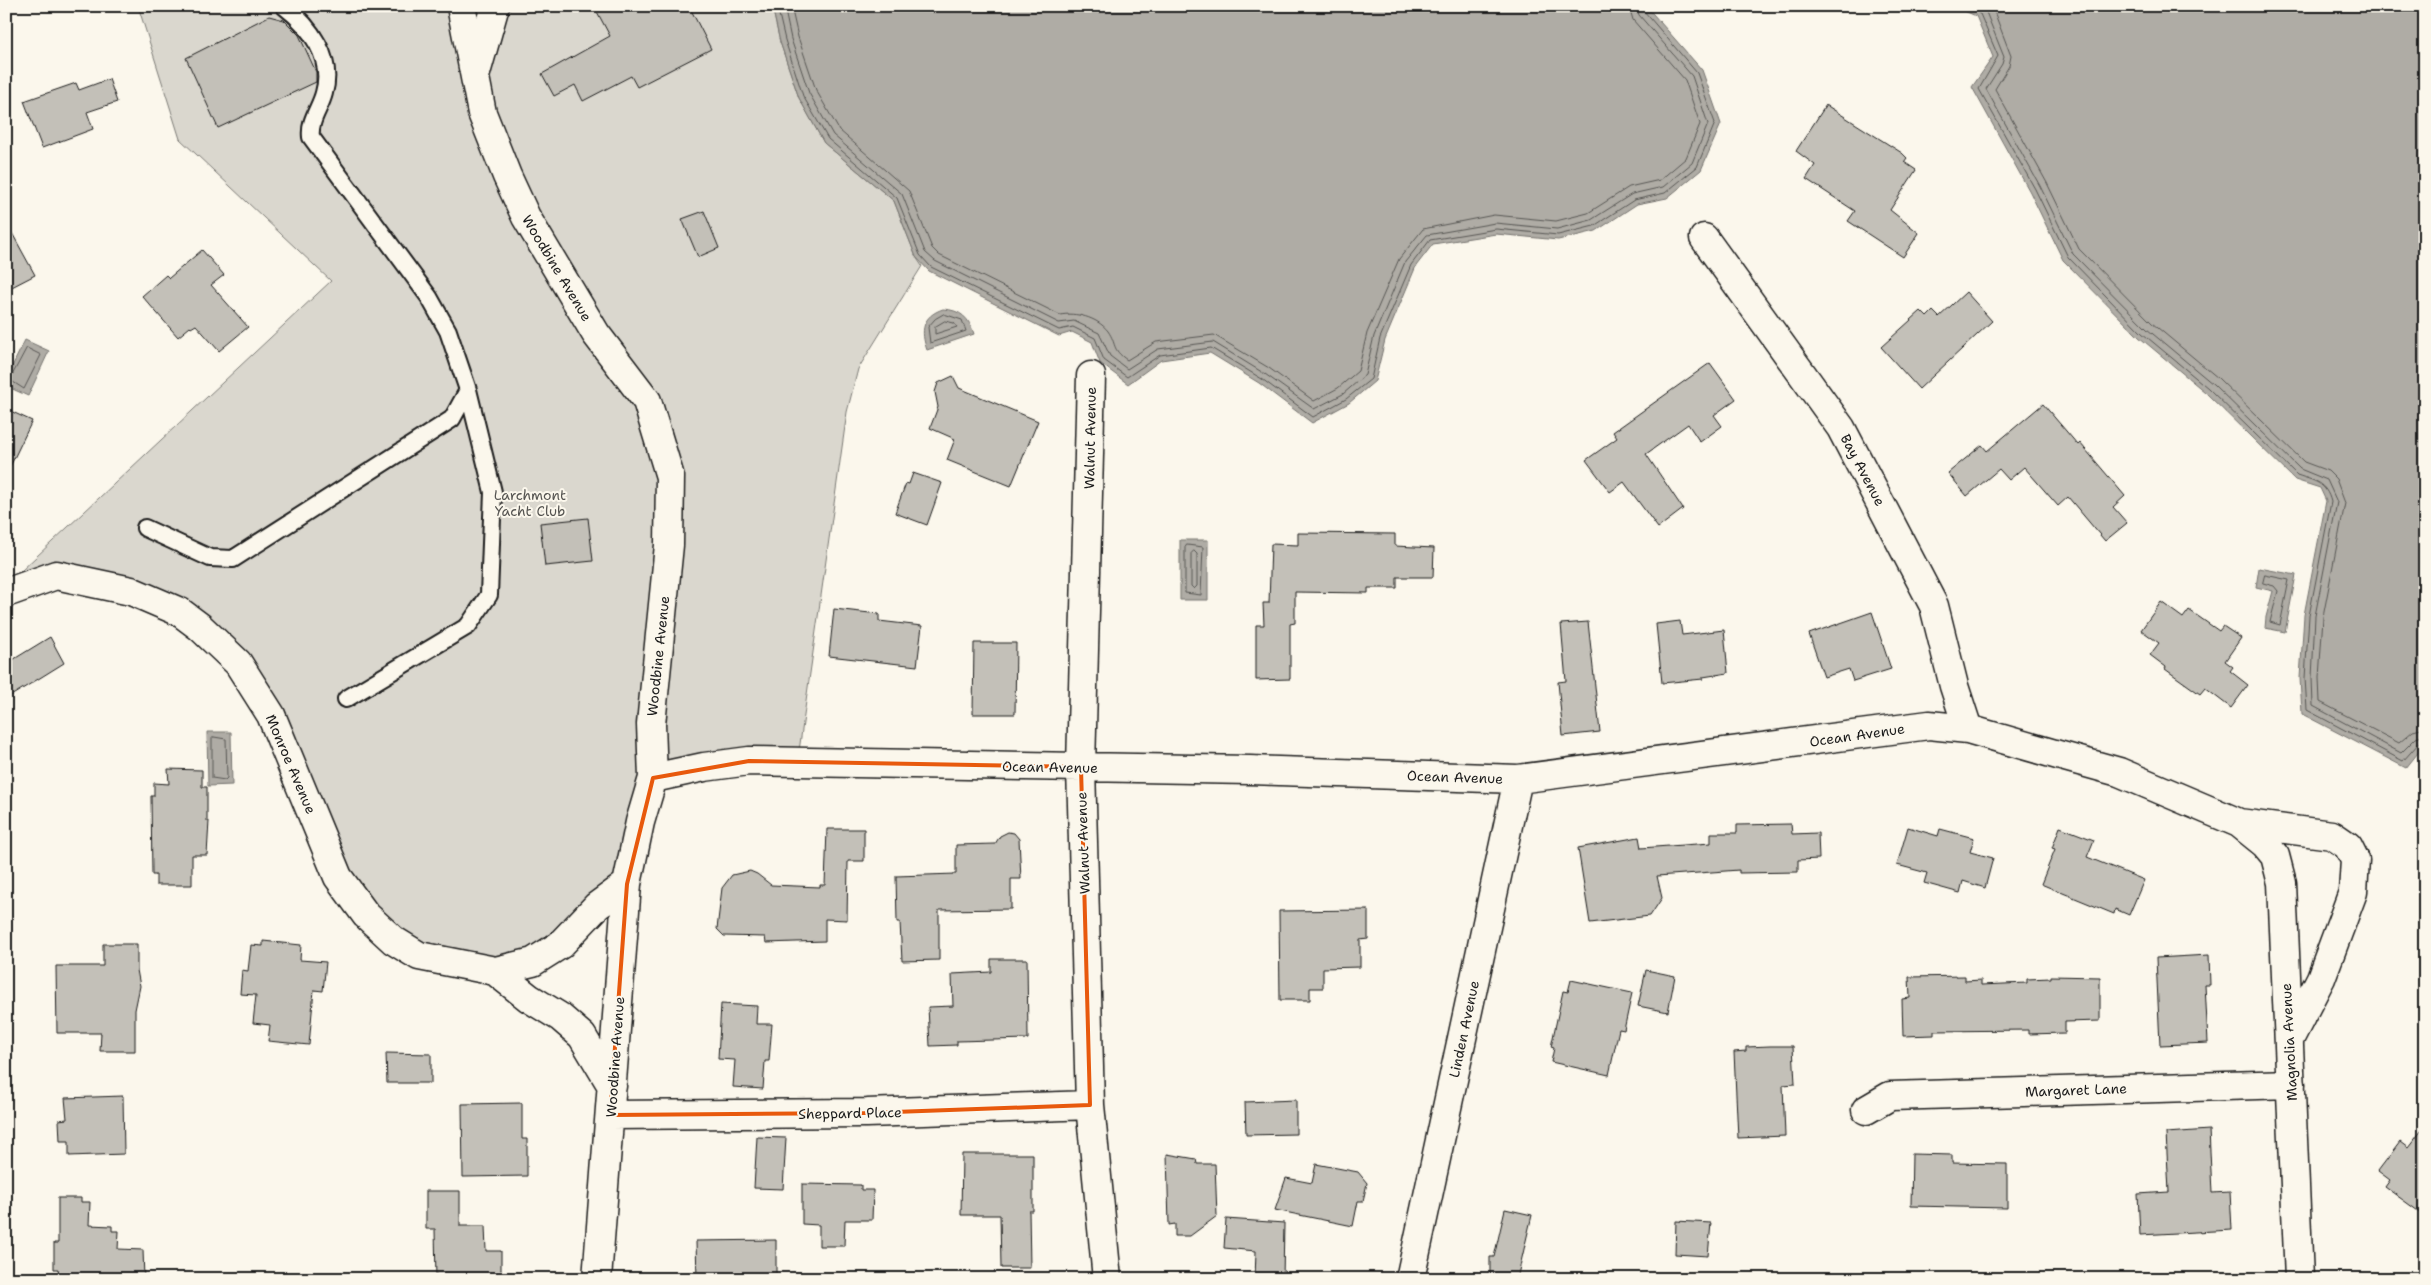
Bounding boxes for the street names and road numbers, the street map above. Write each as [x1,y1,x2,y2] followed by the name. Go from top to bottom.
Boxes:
[518,211,596,325] street label: Woodbine Avenue
[1080,387,1100,489] street label: Walnut Avenue
[1837,431,1889,509] street label: Bay Avenue
[643,595,673,717] street label: Woodbine Avenue
[262,711,320,817] street label: Monroe Avenue
[1808,719,1906,751] street label: Ocean Avenue
[1002,757,1098,777] street label: Ocean Avenue
[1407,766,1503,788] street label: Ocean Avenue
[1072,791,1094,895] street label: Walnut Avenue
[1445,979,1483,1079] street label: Linden Avenue
[2277,982,2301,1101] street label: Magnolia Avenue
[602,996,628,1118] street label: Woodbine Avenue
[2025,1079,2127,1101] street label: Margaret Lane
[798,1103,902,1123] street label: Sheppard Place

